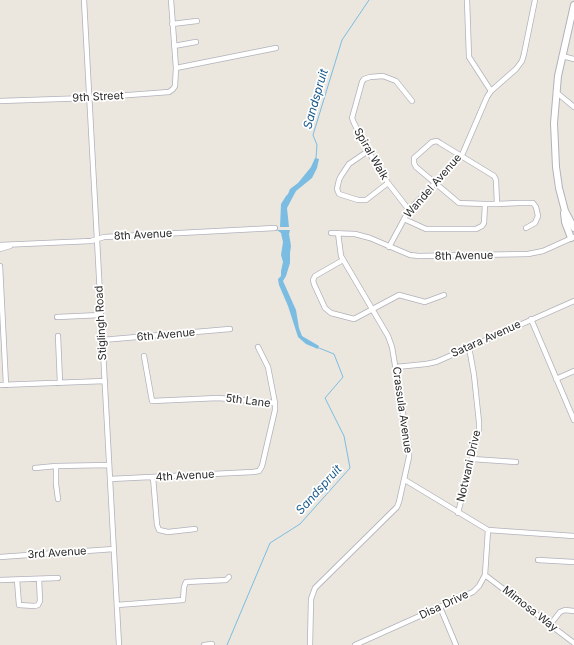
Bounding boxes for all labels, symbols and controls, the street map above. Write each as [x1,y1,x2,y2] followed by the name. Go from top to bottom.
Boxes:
[301,67,331,131] water label: Sandspruit
[72,89,124,105] street label: 9th Street
[351,126,391,182] street label: Spiral Walk
[402,151,464,221] street label: Wandel Avenue
[113,227,173,243] street label: 8th Avenue
[435,249,493,263] street label: 8th Avenue
[92,285,110,361] street label: Stiglingh Road
[449,318,523,360] street label: Satara Avenue
[136,326,196,344] street label: 6th Avenue
[389,366,415,454] street label: Crassula Avenue
[225,392,271,410] street label: 5th Lane
[454,429,484,503] street label: Notwani Drive
[293,462,345,518] water label: Sandspruit
[155,468,215,484] street label: 4th Avenue
[27,544,87,562] street label: 3rd Avenue
[500,583,560,635] street label: Mimosa Way
[417,588,471,622] street label: Disa Drive

